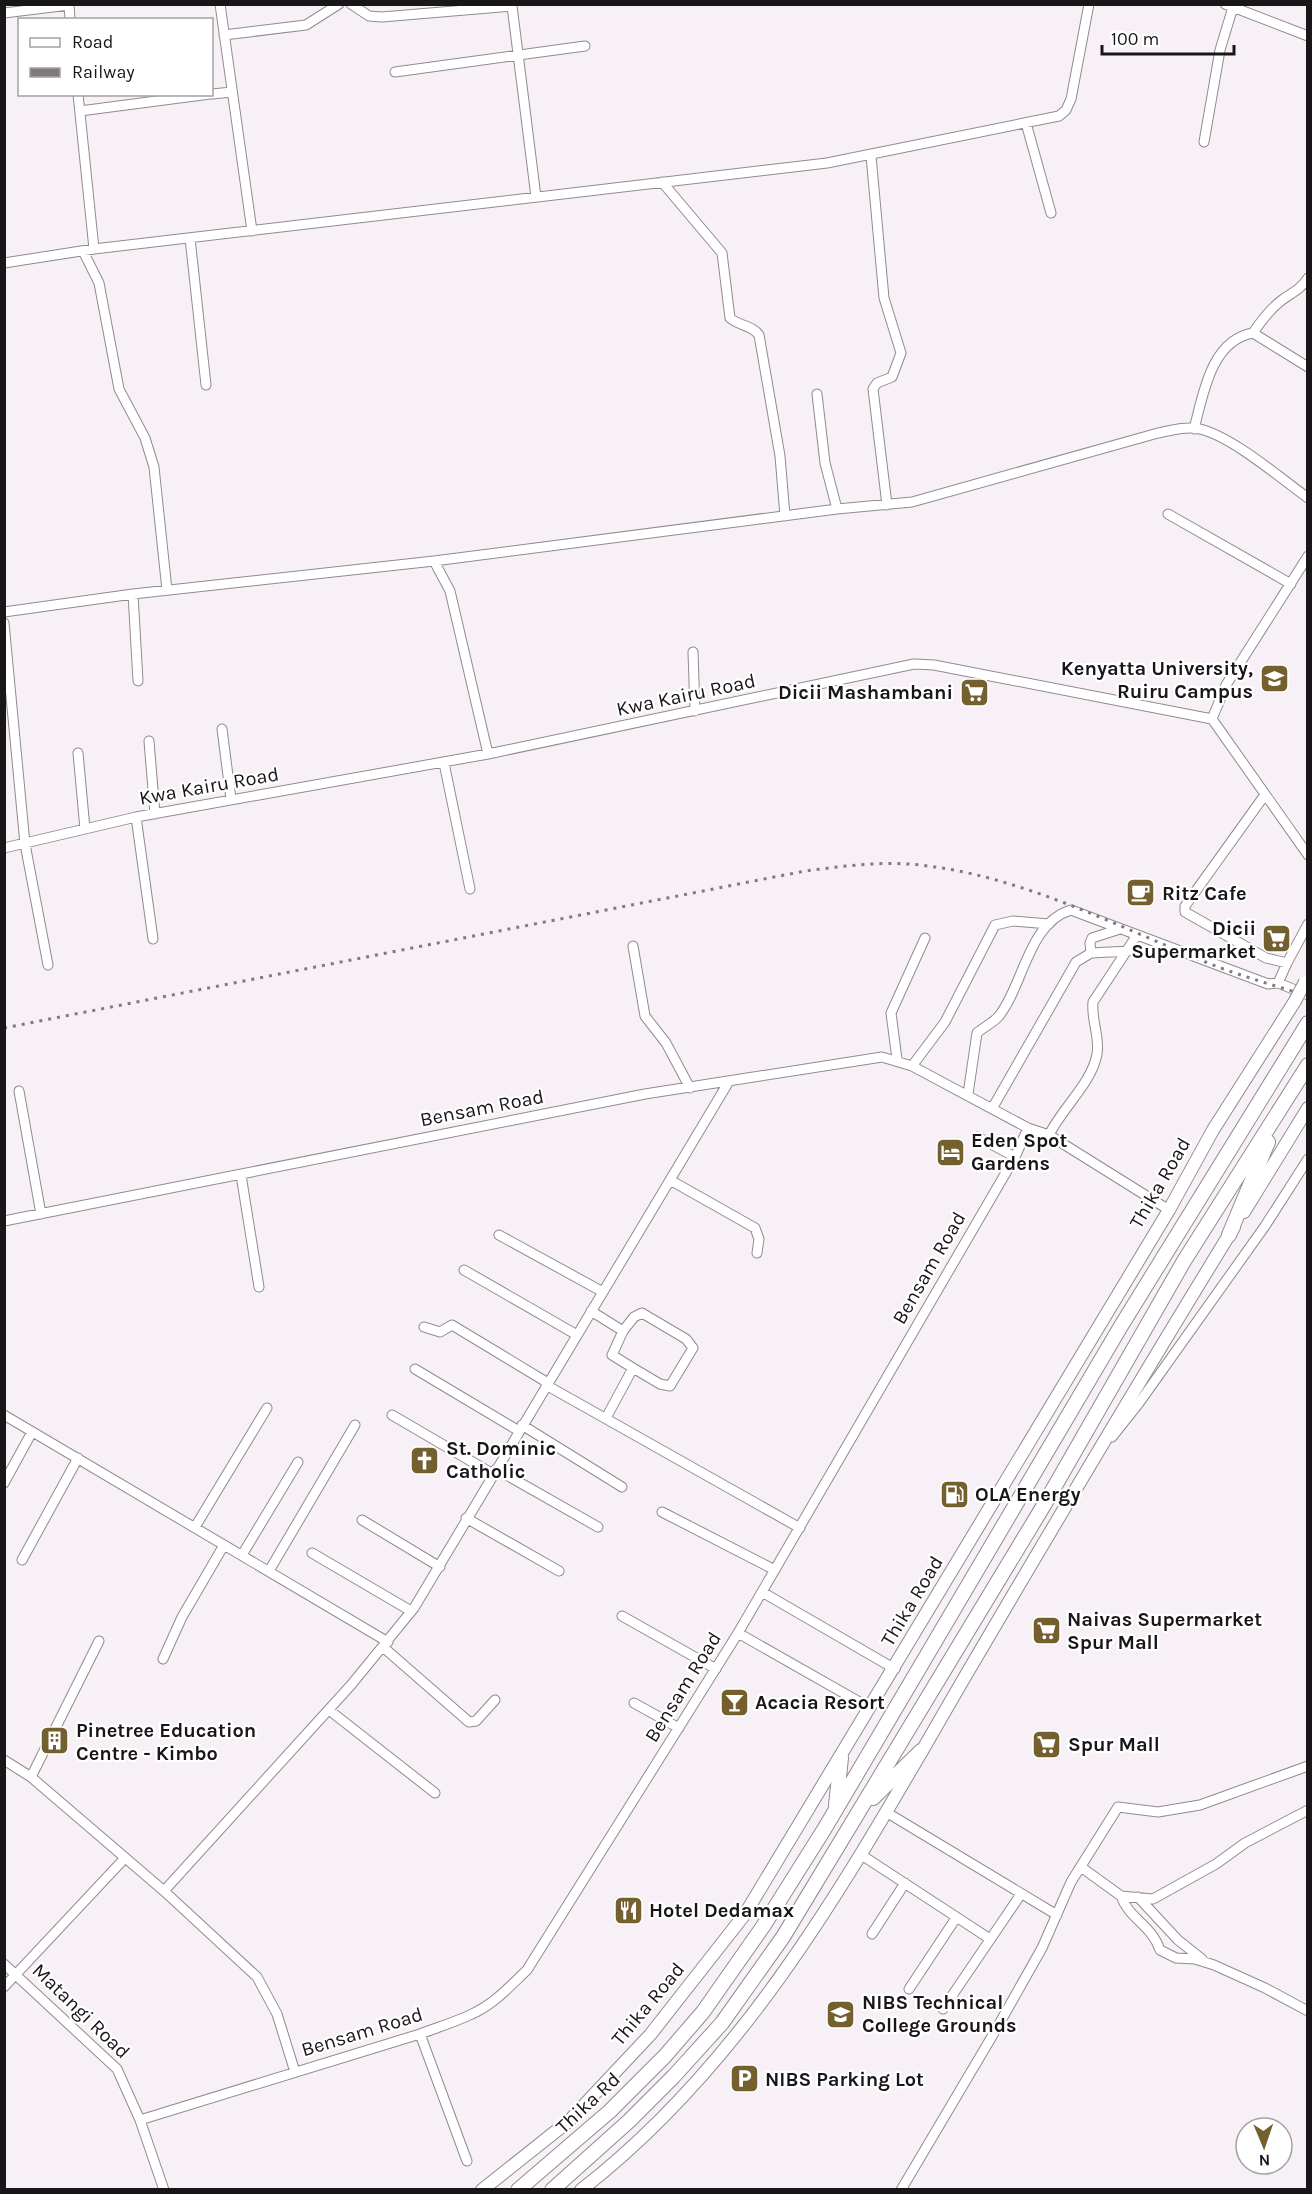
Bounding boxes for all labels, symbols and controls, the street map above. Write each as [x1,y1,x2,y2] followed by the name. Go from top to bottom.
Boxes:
[18,18,213,96] legend
[1102,18,1234,56] scale bar
[1111,28,1159,50] text: 100 m
[72,31,113,53] text: Road
[72,61,135,83] text: Railway
[1061,657,1253,703] place label: Kenyatta University, Ruiru Campus
[1258,663,1290,695] school or university icon: Kenyatta University, Ruiru Campus
[614,669,758,721] street label: Kwa Kairu Road
[958,676,990,708] supermarket icon: Dicii Mashambani
[778,681,953,704] place label: Dicii Mashambani
[137,762,281,810] street label: Kwa Kairu Road
[1125,877,1157,909] cafe icon: Ritz Cafe
[1162,882,1247,905] place label: Ritz Cafe
[1131,917,1256,963] place label: Dicii Supermarket
[1261,923,1293,955] supermarket icon: Dicii Supermarket
[418,1085,546,1131] street label: Bensam Road
[971,1129,1067,1175] place label: Eden Spot Gardens
[1125,1133,1195,1233] street label: Thika Road
[934,1136,966,1168] hotel icon: Eden Spot Gardens
[888,1208,970,1328] street label: Bensam Road
[446,1437,556,1483] place label: St. Dominic Catholic
[409,1444,441,1476] church icon: St. Dominic Catholic
[938,1478,970,1510] fuel station icon: OLA Energy
[975,1483,1080,1506] place label: OLA Energy
[876,1552,948,1650] street label: Thika Road
[1067,1608,1262,1654] place label: Naivas Supermarket Spur Mall
[1030,1615,1062,1647] supermarket icon: Naivas Supermarket Spur Mall
[640,1628,726,1746] street label: Bensam Road
[718,1686,750,1718] bar icon: Acacia Resort
[755,1691,885,1714] place label: Acacia Resort
[76,1719,256,1765] place label: Pinetree Education Centre - Kimbo
[39,1725,71,1757] building icon: Pinetree Education Centre - Kimbo
[1031,1728,1063,1760] supermarket icon: Spur Mall
[1068,1733,1160,1756] place label: Spur Mall
[612,1894,644,1926] restaurant icon: Hotel Dedamax
[649,1899,794,1922] place label: Hotel Dedamax
[607,1958,689,2050] street label: Thika Road
[27,1959,135,2063] street label: Matangi Road
[862,1991,1017,2037] place label: NIBS Technical College Grounds
[825,1998,857,2030] school or university icon: NIBS Technical College Grounds
[298,2003,426,2061] street label: Bensam Road
[728,2063,760,2095] parking icon: NIBS Parking Lot
[551,2068,625,2138] street label: Thika Rd
[765,2068,924,2091] place label: NIBS Parking Lot
[1234,2116,1294,2176] north arrow
[1258,2151,1271,2170] text: N

